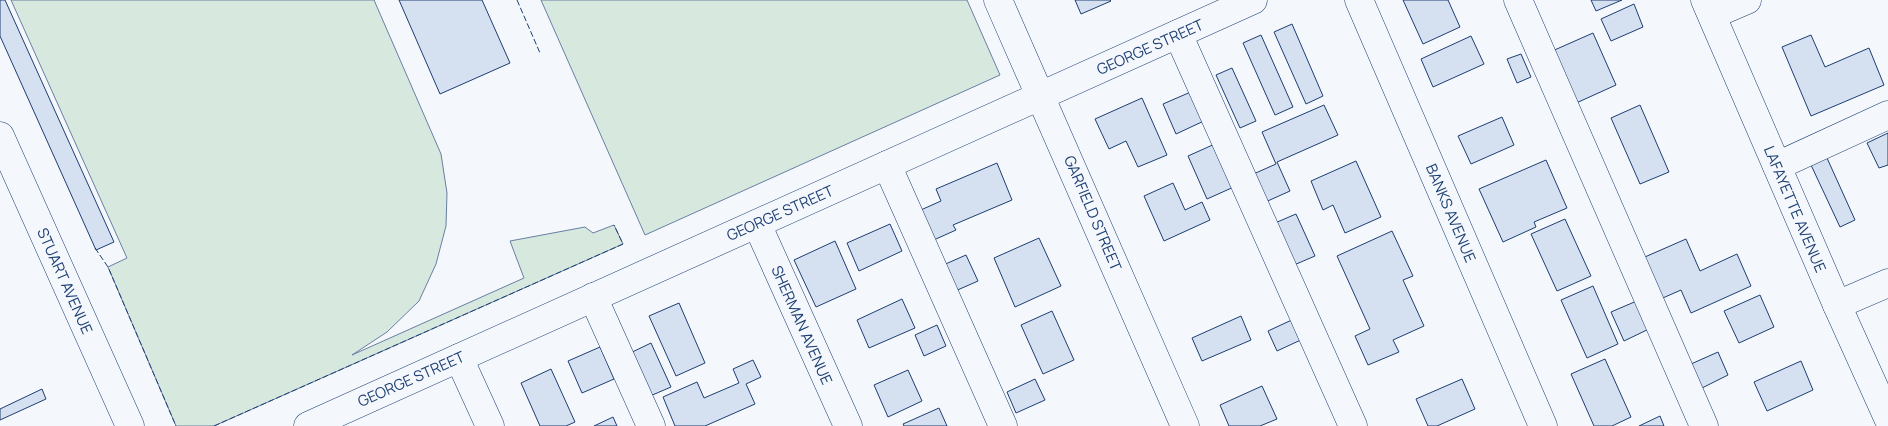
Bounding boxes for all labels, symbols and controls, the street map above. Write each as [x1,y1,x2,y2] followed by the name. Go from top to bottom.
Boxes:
[1093,14,1207,80] street label: GEORGE STREET
[1759,142,1831,276] street label: LAFAYETTE AVENUE
[1059,152,1127,274] street label: GARFIELD STREET
[1421,161,1481,265] street label: BANKS AVENUE
[723,180,837,246] street label: GEORGE STREET
[32,225,98,337] street label: STUART AVENUE
[766,262,838,388] street label: SHERMAN AVENUE
[354,346,468,412] street label: GEORGE STREET

